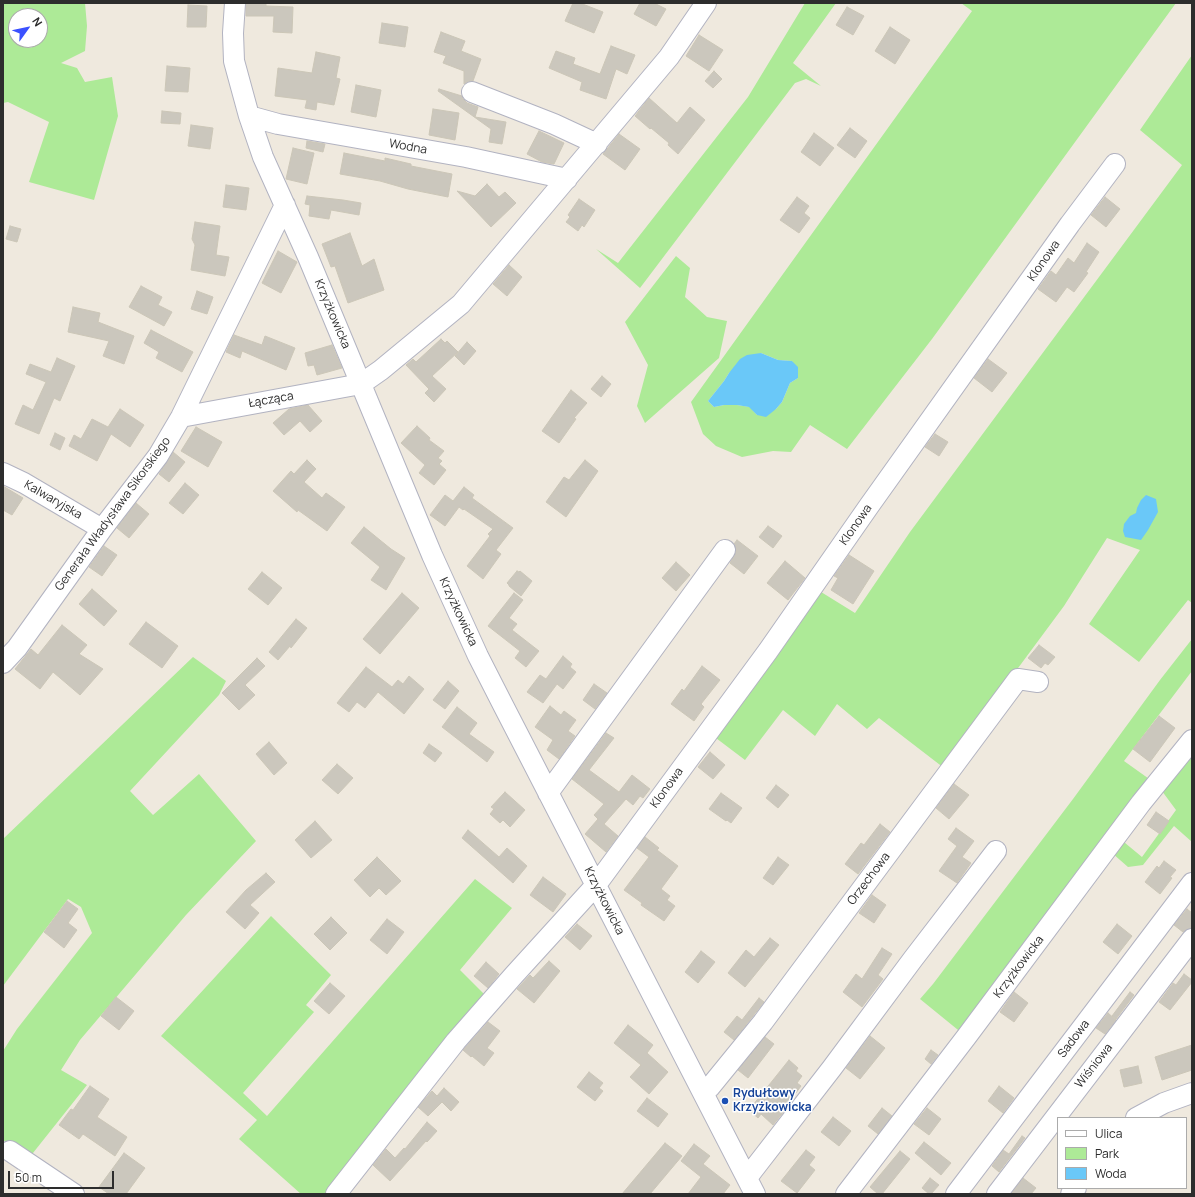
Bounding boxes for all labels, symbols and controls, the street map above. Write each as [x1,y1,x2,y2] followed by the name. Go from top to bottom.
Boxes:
[8,8,48,48] north arrow
[29,14,46,29] text: N
[388,137,428,157] street label: Wodna
[1025,238,1063,284] street label: Klonowa
[311,277,353,351] street label: Krzyżkowicka
[247,389,295,411] street label: Łącząca
[52,434,174,594] street label: Generała Władysława Sikorskiego
[21,478,85,522] street label: Kalwaryjska
[837,502,875,548] street label: Klonowa
[436,575,480,649] street label: Krzyżkowicka
[648,765,686,811] street label: Klonowa
[845,850,893,908] street label: Orzechowa
[581,865,627,937] street label: Krzyżkowicka
[991,933,1047,1001] street label: Krzyżkowicka
[1055,1017,1093,1061] street label: Sadowa
[1072,1041,1116,1091] street label: Wiśniowa
[733,1087,812,1115] place label: Rydułtowy Krzyżkowicka
[720,1096,730,1106] marker: Rydułtowy Krzyżkowicka
[1057,1117,1187,1189] legend
[1095,1125,1122,1142] text: Ulica
[1095,1145,1119,1162] text: Park
[10,1163,116,1189] scale bar
[1095,1165,1126,1182] text: Woda
[15,1169,42,1186] text: 50 m

